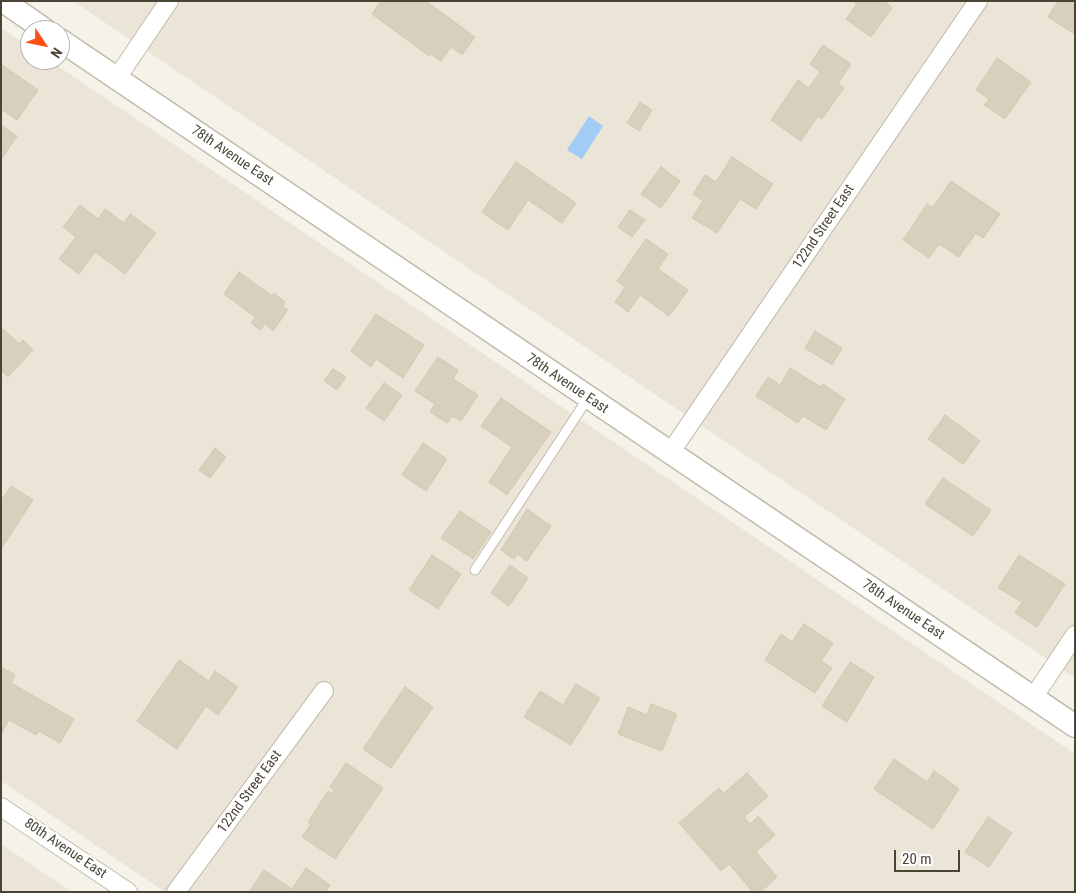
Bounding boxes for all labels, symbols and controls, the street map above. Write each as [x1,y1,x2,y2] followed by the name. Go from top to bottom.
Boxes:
[20,20,70,70] north arrow
[48,45,66,61] text: N
[188,122,276,190] street label: 78th Avenue East
[790,182,858,272] street label: 122nd Street East
[523,350,611,418] street label: 78th Avenue East
[859,576,947,644] street label: 78th Avenue East
[214,747,286,837] street label: 122nd Street East
[21,815,109,883] street label: 80th Avenue East
[896,840,962,872] scale bar
[902,850,932,868] text: 20 m

